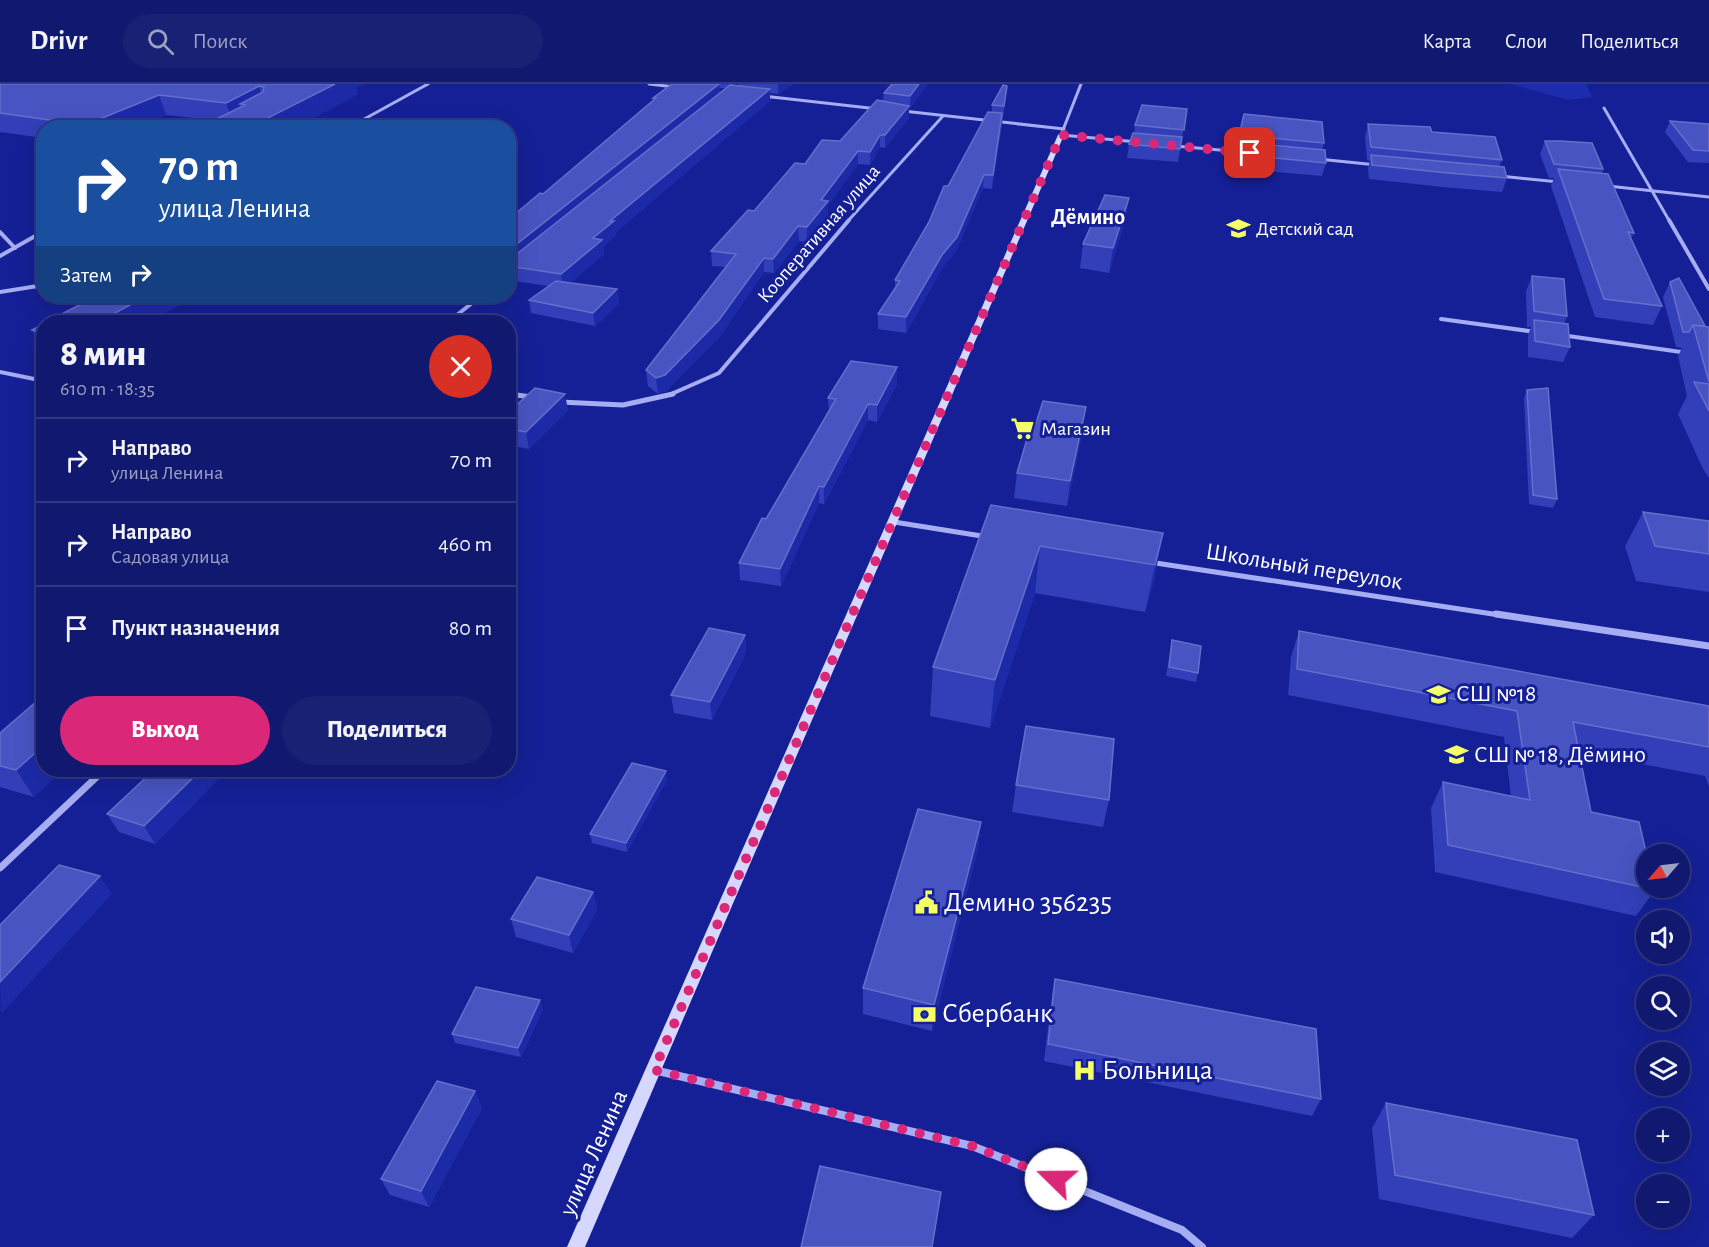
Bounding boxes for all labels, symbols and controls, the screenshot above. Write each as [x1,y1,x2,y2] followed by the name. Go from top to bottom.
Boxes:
[123,14,543,68] search box
[144,25,177,58] icon: search
[30,27,87,55] text: Drivr
[192,30,247,52] text: Поиск
[1422,31,1472,52] text: Карта
[1505,31,1547,52] text: Слои
[1580,31,1679,52] text: Поделиться
[1224,127,1275,178] pin
[1233,136,1266,169] icon: arrive
[60,144,138,222] icon: right
[159,146,239,188] text: 70 m
[754,161,884,307] street label: Кооперативная улица
[159,195,311,222] text: улица Ленина
[1051,206,1125,228] district label: Дёмино
[1225,216,1251,242] school or university icon: Детский сад
[1256,219,1354,239] place label: Детский сад
[124,258,157,291] icon: right
[60,264,112,286] text: Затем
[429,335,492,398] button: close
[60,336,146,372] text: 8 мин
[60,379,155,399] text: 610 m · 18:35
[1010,416,1036,442] supermarket icon: Магазин
[1041,419,1111,439] place label: Магазин
[111,437,192,459] text: Направо
[60,444,93,477] icon: right
[450,449,492,471] text: 70 m
[111,463,223,483] text: улица Ленина
[111,521,192,543] text: Направо
[60,528,93,561] icon: right
[438,533,492,555] text: 460 m
[1204,540,1404,594] street label: Школьный переулок
[111,547,229,567] text: Садовая улица
[60,612,93,645] icon: arrive
[111,617,280,639] text: Пункт назначения
[449,617,492,639] text: 80 m
[1425,681,1451,707] school or university icon: СШ №18
[1456,682,1536,706] place label: СШ №18
[60,696,270,765] button: Выход
[282,696,492,765] button: Поделиться
[1443,742,1469,768] school or university icon: СШ № 18, Дёмино
[1474,743,1646,767] place label: СШ № 18, Дёмино
[1636,844,1690,898] north arrow
[1636,844,1690,1228] map controls
[944,889,1112,917] place label: Демино 356235
[913,890,939,916] public building icon: Демино 356235
[1636,910,1690,964] button: sound
[1636,976,1690,1030] button: search
[942,1000,1053,1028] place label: Сбербанк
[911,1001,937,1027] bank icon: Сбербанк
[1636,1042,1690,1096] button: layers
[1102,1057,1213,1085] place label: Больница
[1071,1058,1097,1084] hospital icon: Больница
[555,1087,632,1220] street label: улица Ленина
[1636,1108,1690,1162] button: +
[1024,1147,1088,1211] position arrow
[1636,1174,1690,1228] button: −

